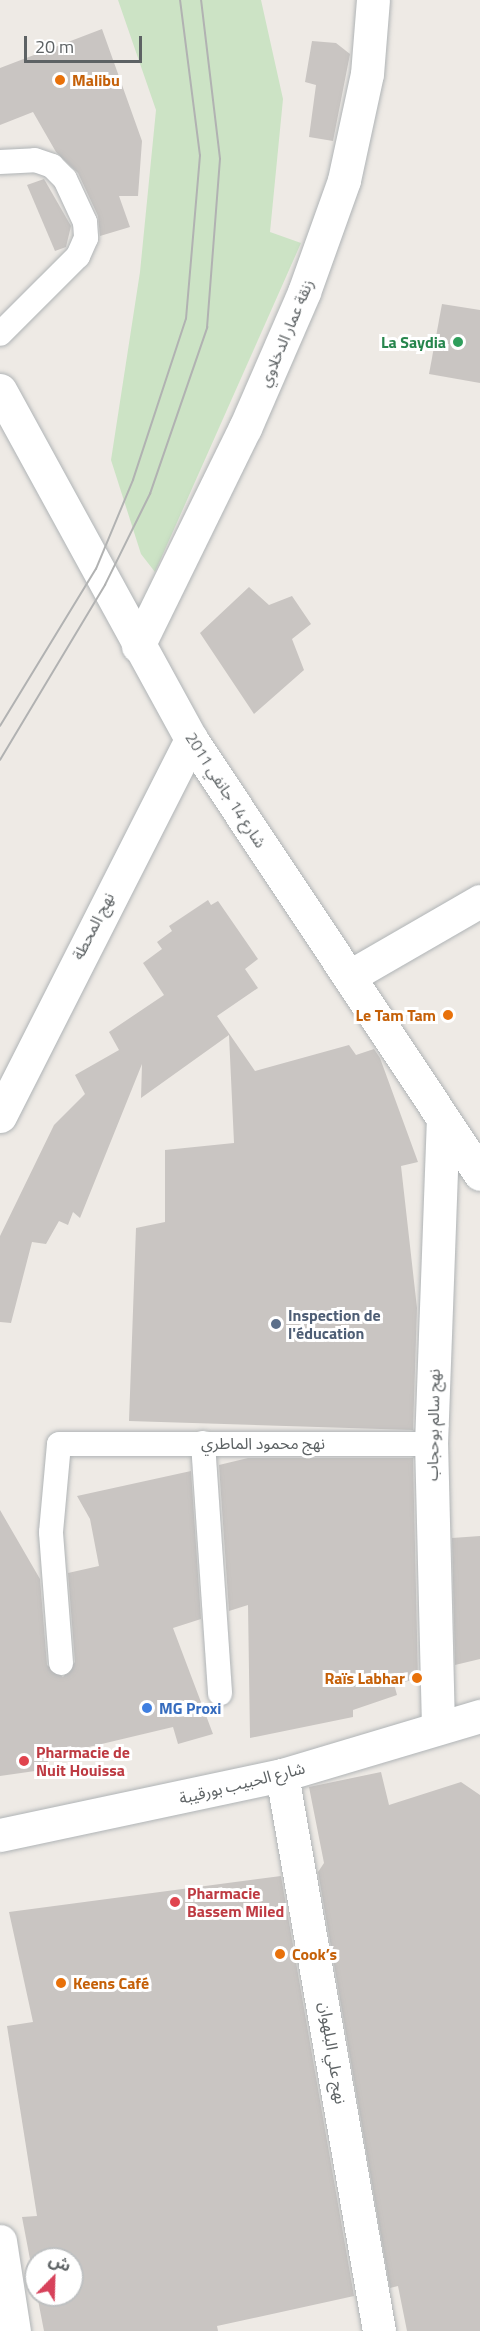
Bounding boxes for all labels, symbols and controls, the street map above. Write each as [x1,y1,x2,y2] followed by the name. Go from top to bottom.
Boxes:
[27,24,146,62] scale bar
[35,33,74,60] text: 20 m
[72,70,120,90] place label: Malibu
[53,73,67,87] marker: Malibu
[255,276,317,390] street label: زنقة عمار الدخلاوي
[381,332,446,352] place label: La Saydia
[451,335,465,349] marker: La Saydia
[182,729,270,851] street label: شارع 14 جانفي 2011
[68,889,118,963] street label: نهج المحطة
[356,1005,436,1025] place label: Le Tam Tam
[441,1008,455,1022] marker: Le Tam Tam
[288,1305,381,1343] place label: Inspection de l'éducation
[269,1317,283,1331] marker: Inspection de l'éducation
[422,1369,444,1481] street label: نهج سالم بوحجاب
[201,1433,325,1453] street label: نهج محمود الماطري
[324,1668,405,1688] place label: Raïs Labhar
[410,1671,424,1685] marker: Raïs Labhar
[159,1698,221,1718] place label: MG Proxi
[140,1701,154,1715] marker: MG Proxi
[36,1742,130,1780] place label: Pharmacie de Nuit Houissa
[17,1754,31,1768] marker: Pharmacie de Nuit Houissa
[177,1758,307,1808] street label: شارع الحبيب بورقيبة
[187,1883,284,1921] place label: Pharmacie Bassem Miled
[168,1895,182,1909] marker: Pharmacie Bassem Miled
[292,1944,337,1964] place label: Cook’s
[273,1947,287,1961] marker: Cook’s
[73,1973,149,1993] place label: Keens Café
[54,1976,68,1990] marker: Keens Café
[315,2001,351,2105] street label: نهج علي البلهوان
[24,2247,84,2307] north arrow
[45,2247,75,2278] text: ش

